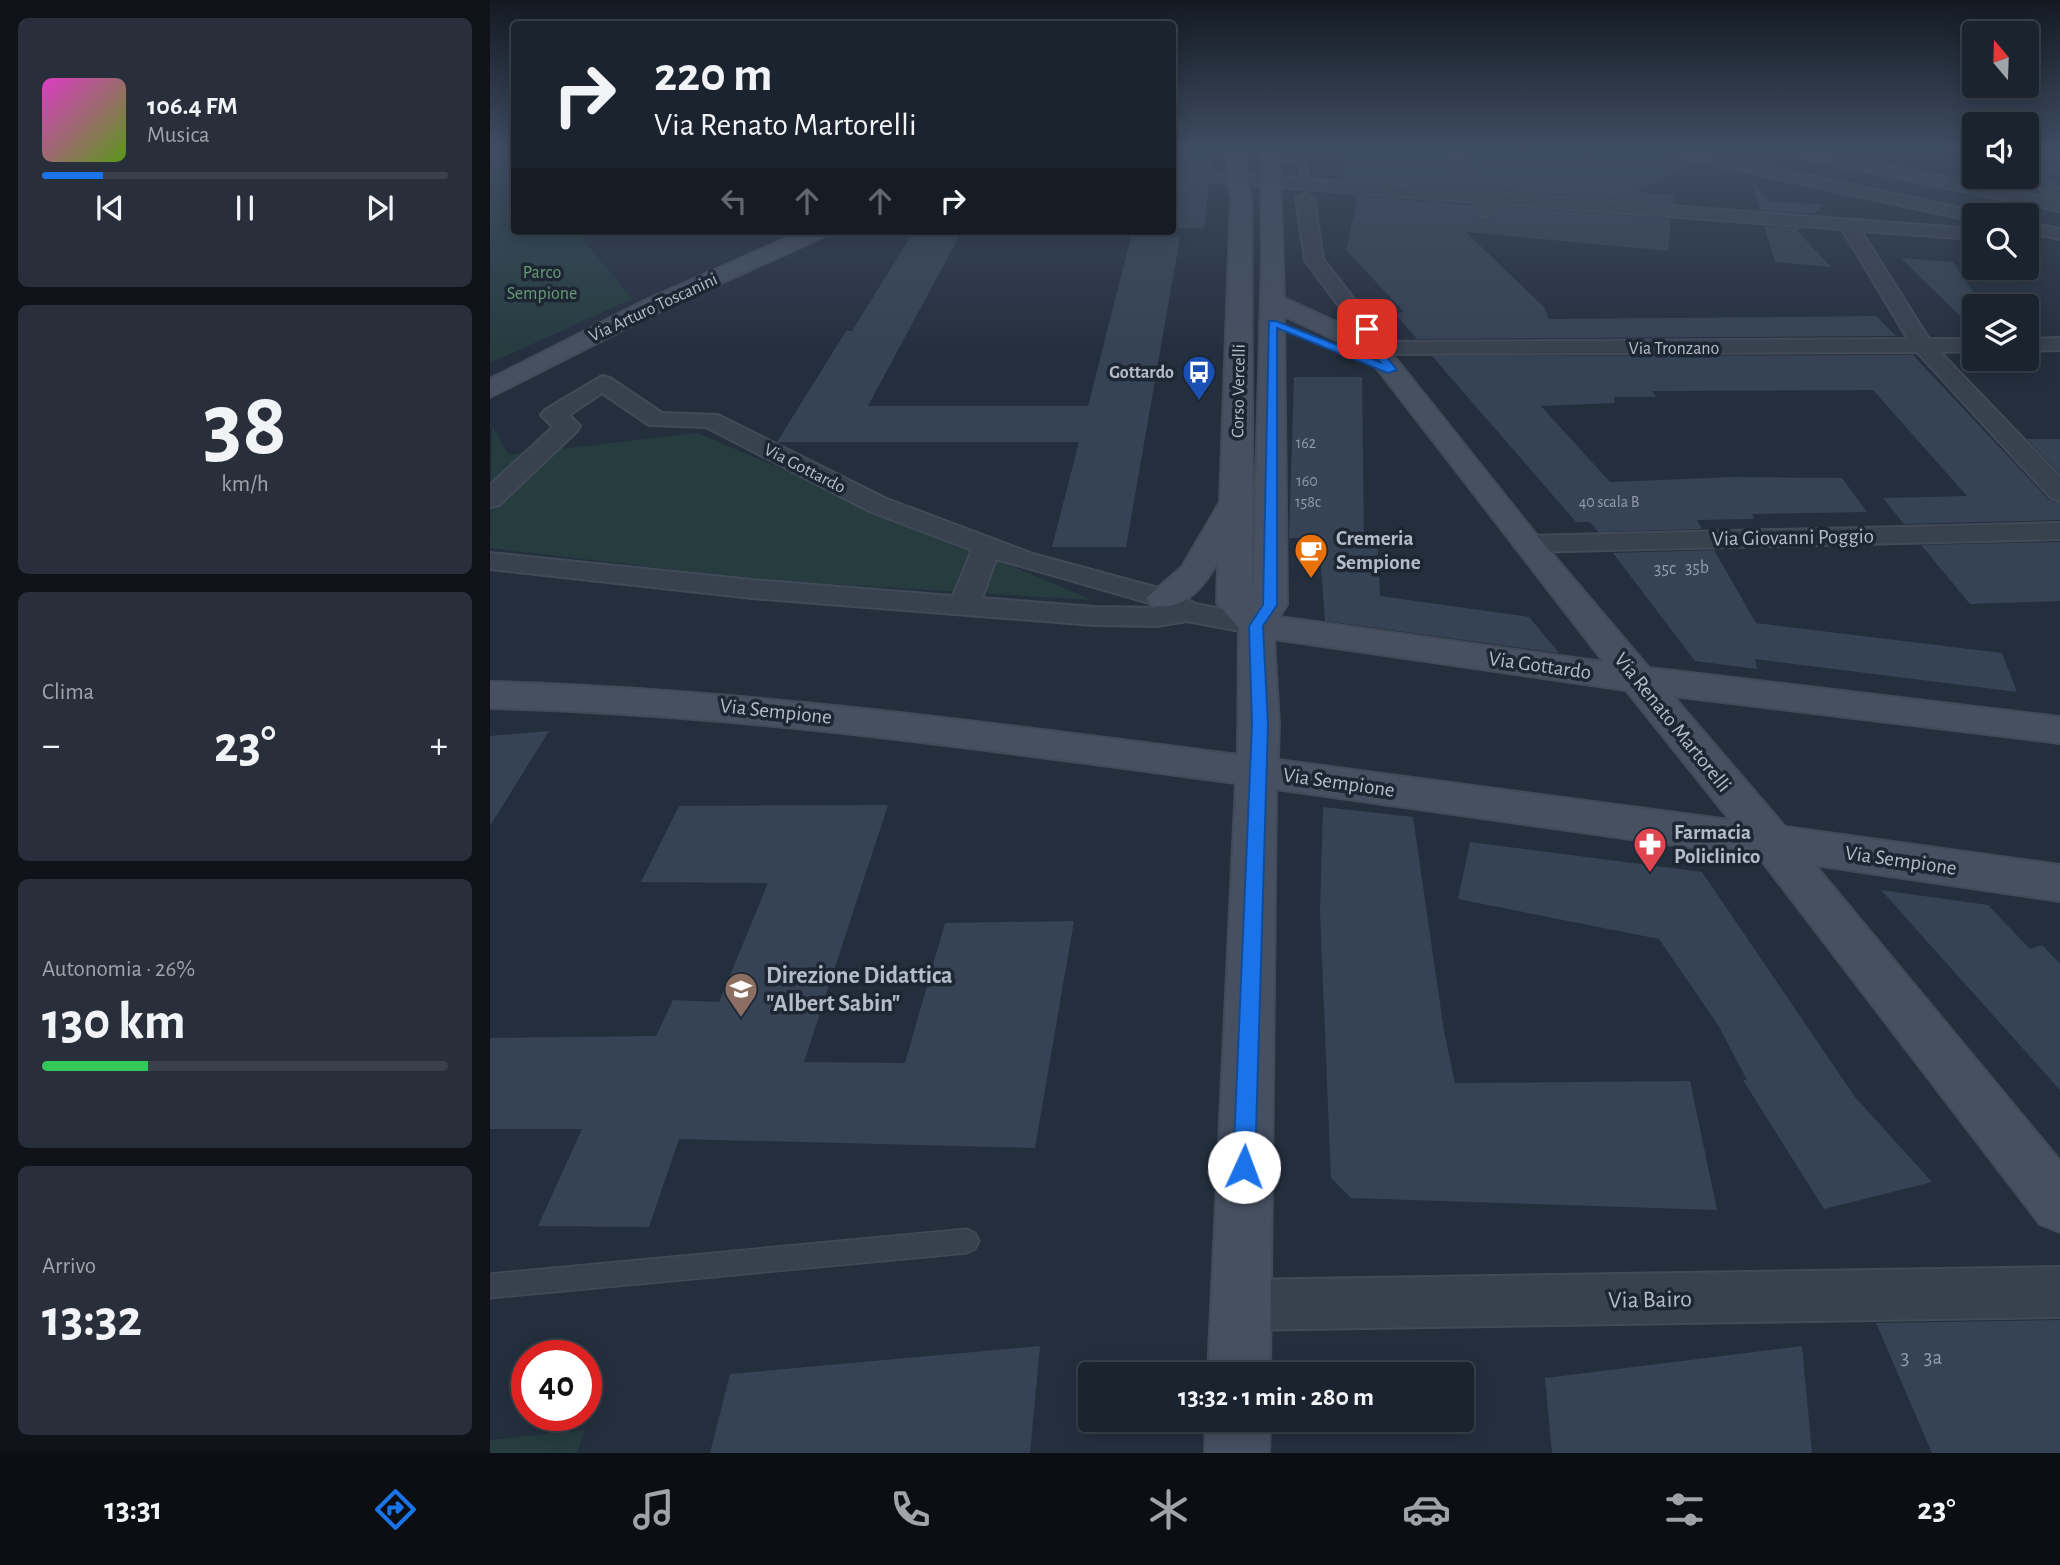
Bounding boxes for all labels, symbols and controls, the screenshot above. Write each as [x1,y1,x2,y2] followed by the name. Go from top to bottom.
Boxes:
[1962,21,2039,98] north arrow
[1962,21,2039,371] map controls
[539,49,630,140] icon: right
[654,51,773,100] text: 220 m
[147,93,238,119] text: 106.4 FM
[654,109,917,141] text: Via Renato Martorelli
[1962,112,2039,189] button: sound
[147,124,210,147] text: Musica
[715,182,753,220] icon: left
[788,182,826,220] icon: ahead
[861,182,899,220] icon: ahead
[934,182,972,220] icon: right
[91,189,129,227] icon: previous
[226,189,264,227] icon: pause
[361,189,399,227] icon: next
[1962,203,2039,280] button: search
[507,264,577,303] park label: Parco Sempione
[586,270,720,346] street label: Via Arturo Toscanini
[1962,294,2039,371] button: layers
[1337,299,1397,359] pin
[1348,310,1386,348] icon: arrive
[1629,340,1720,358] street label: Via Tronzano
[1229,344,1249,438] street label: Corso Vercelli
[1180,353,1218,402] bus stop icon: Gottardo
[1109,364,1174,382] place label: Gottardo
[203,380,287,471] text: 38
[1296,435,1316,451] house number: 162
[761,441,848,497] street label: Via Gottardo
[221,473,269,496] text: km/h
[1296,473,1318,489] house number: 160
[1295,494,1321,510] house number: 158c
[1579,494,1639,510] house number: 40 scala B
[1712,526,1874,549] street label: Via Giovanni Poggio
[1336,528,1421,573] place label: Cremeria Sempione
[1292,531,1330,580] cafe icon: Cremeria Sempione
[1685,559,1709,577] house number: 35b
[1654,560,1676,578] house number: 35c
[1487,648,1593,683] street label: Via Gottardo
[1610,649,1735,796] street label: Via Renato Martorelli
[42,681,94,704] text: Clima
[719,695,833,728] street label: Via Sempione
[214,719,276,771] text: 23°
[42,727,60,765] text: −
[430,727,448,765] text: +
[1282,764,1396,801] street label: Via Sempione
[1674,822,1760,867] place label: Farmacia Policlinico
[1631,825,1669,874] pharmacy icon: Farmacia Policlinico
[1844,842,1958,879] street label: Via Sempione
[42,958,195,981] text: Autonomia · 26%
[766,964,953,1016] place label: Direzione Didattica "Albert Sabin"
[722,970,760,1019] school or university icon: Direzione Didattica "Albert Sabin"
[42,996,186,1048] text: 130 km
[1207,1130,1281,1204] position arrow
[42,1255,96,1278] text: Arrivo
[1608,1287,1692,1313] street label: Via Bairo
[42,1293,142,1345] text: 13:32
[511,1340,602,1431] speed limit sign: 40
[1901,1347,1909,1368] house number: 3
[1924,1347,1942,1368] house number: 3a
[1178,1384,1374,1410] text: 13:32 · 1 min · 280 m
[371,1485,420,1534] icon: directions
[629,1485,678,1534] icon: music
[886,1485,935,1534] icon: phone
[1144,1485,1193,1534] icon: climate
[1402,1485,1451,1534] icon: car
[1660,1485,1709,1534] icon: filters
[104,1493,162,1525] text: 13:31
[1917,1493,1956,1525] text: 23°

